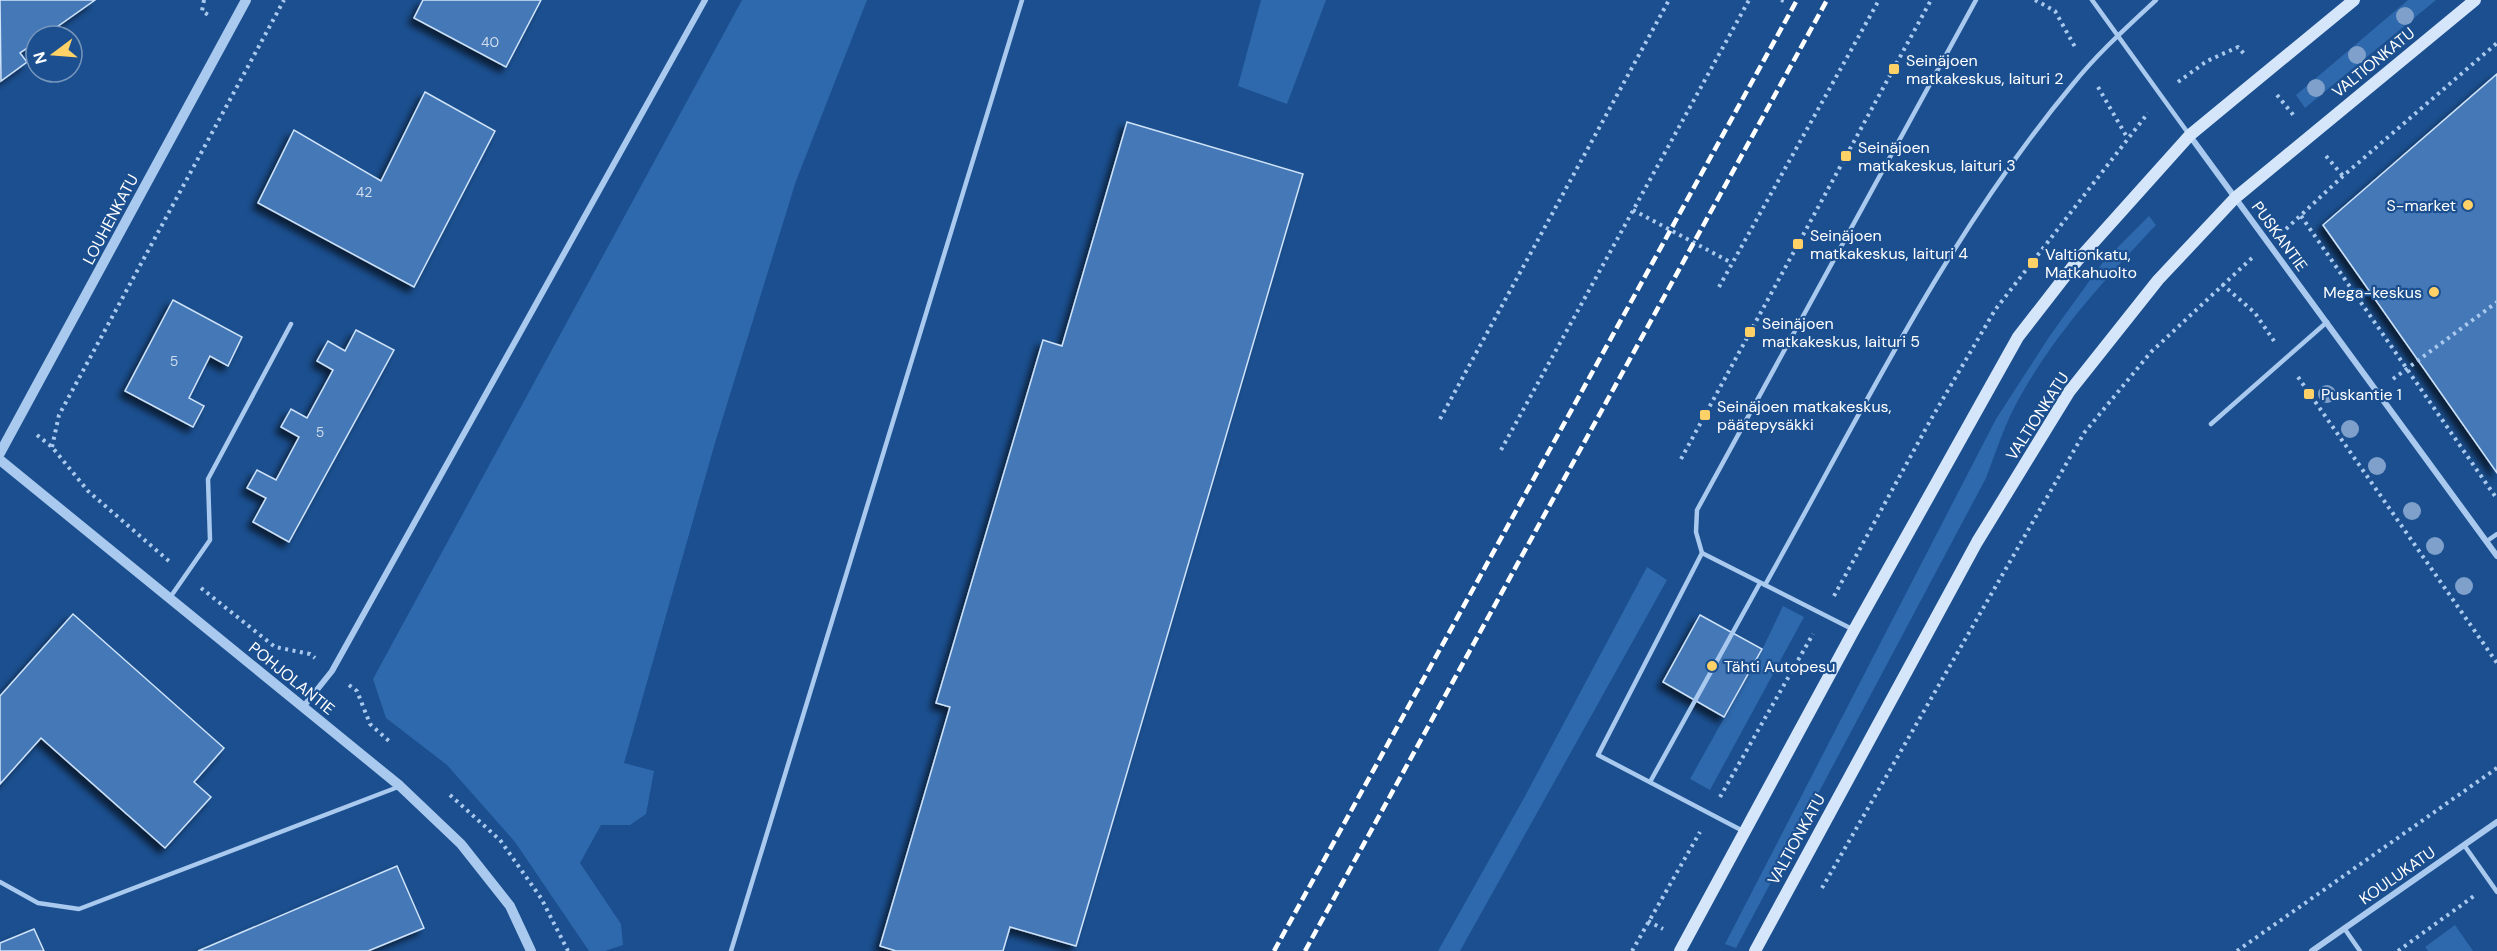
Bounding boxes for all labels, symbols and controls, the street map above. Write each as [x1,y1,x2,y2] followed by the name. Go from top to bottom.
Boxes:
[2328,23,2419,102] street label: VALTIONKATU
[24,24,84,84] north arrow
[481,33,499,51] house number: 40
[28,49,52,67] text: N
[1906,50,2064,89] place label: Seinäjoen matkakeskus, laituri 2
[1887,62,1901,76] marker: Seinäjoen matkakeskus, laituri 2
[1858,137,2016,176] place label: Seinäjoen matkakeskus, laituri 3
[1839,149,1853,163] marker: Seinäjoen matkakeskus, laituri 3
[78,170,143,268] street label: LOUHENKATU
[356,183,372,201] house number: 42
[2387,195,2456,216] place label: S-market
[2247,197,2312,276] street label: PUSKANTIE
[2461,198,2475,212] marker: S-market
[1810,225,1968,264] place label: Seinäjoen matkakeskus, laituri 4
[1791,237,1805,251] marker: Seinäjoen matkakeskus, laituri 4
[2045,244,2137,283] place label: Valtionkatu, Matkahuolto
[2026,256,2040,270] marker: Valtionkatu, Matkahuolto
[2323,282,2422,303] place label: Mega-keskus
[2427,285,2441,299] marker: Mega-keskus
[1762,313,1920,352] place label: Seinäjoen matkakeskus, laituri 5
[1743,325,1757,339] marker: Seinäjoen matkakeskus, laituri 5
[170,352,178,370] house number: 5
[2001,368,2074,464] street label: VALTIONKATU
[2321,384,2402,405] place label: Puskantie 1
[2302,387,2316,401] marker: Puskantie 1
[1717,396,1892,435] place label: Seinäjoen matkakeskus, päätepysäkki
[1698,408,1712,422] marker: Seinäjoen matkakeskus, päätepysäkki
[316,423,324,441] house number: 5
[244,637,339,720] street label: POHJOLANTIE
[1724,656,1836,677] place label: Tähti Autopesu
[1705,659,1719,673] marker: Tähti Autopesu
[1763,790,1830,888] street label: VALTIONKATU
[2355,842,2439,909] street label: KOULUKATU

